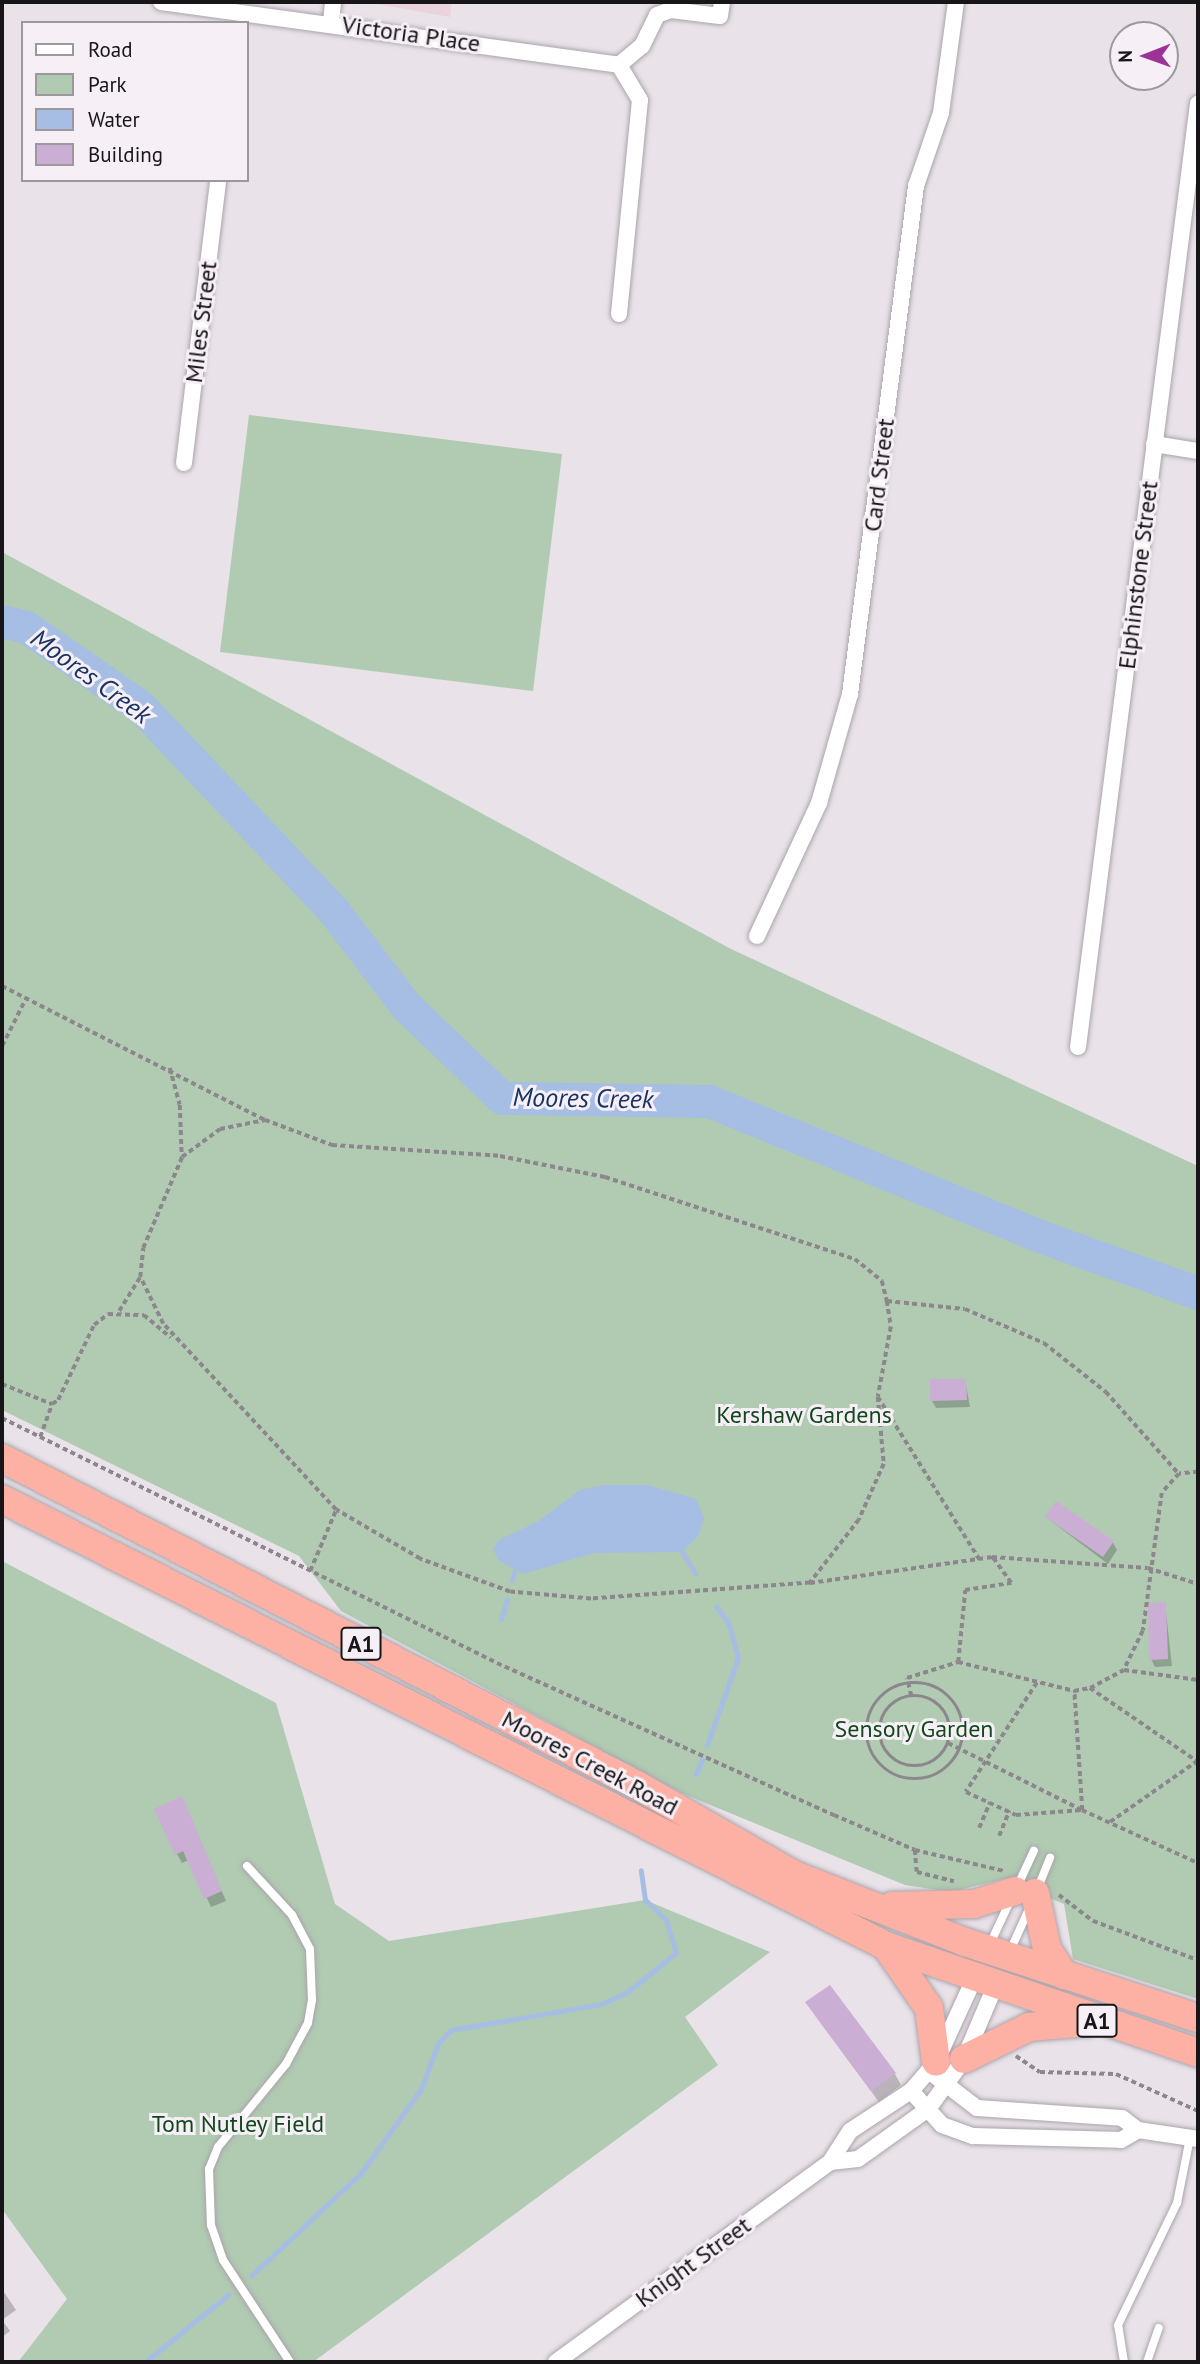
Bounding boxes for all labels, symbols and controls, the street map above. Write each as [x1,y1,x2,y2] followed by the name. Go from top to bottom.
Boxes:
[340,10,482,58] street label: Victoria Place
[21,21,248,182] legend
[1109,21,1179,91] north arrow
[88,36,132,63] text: Road
[1113,50,1137,63] text: N
[88,71,127,98] text: Park
[88,106,140,133] text: Water
[88,141,163,168] text: Building
[179,259,223,385] street label: Miles Street
[858,417,900,533] street label: Card Street
[1112,479,1164,671] street label: Elphinstone Street
[25,622,157,730] water label: Moores Creek
[512,1081,654,1115] water label: Moores Creek
[716,1401,892,1429] park label: Kershaw Gardens
[340,1624,382,1664] road number: A1
[497,1704,683,1822] street label: Moores Creek Road
[834,1715,994,1743] park label: Sensory Garden
[1076,2002,1118,2040] road number: A1
[151,2110,325,2138] park label: Tom Nutley Field
[630,2211,756,2313] street label: Knight Street

